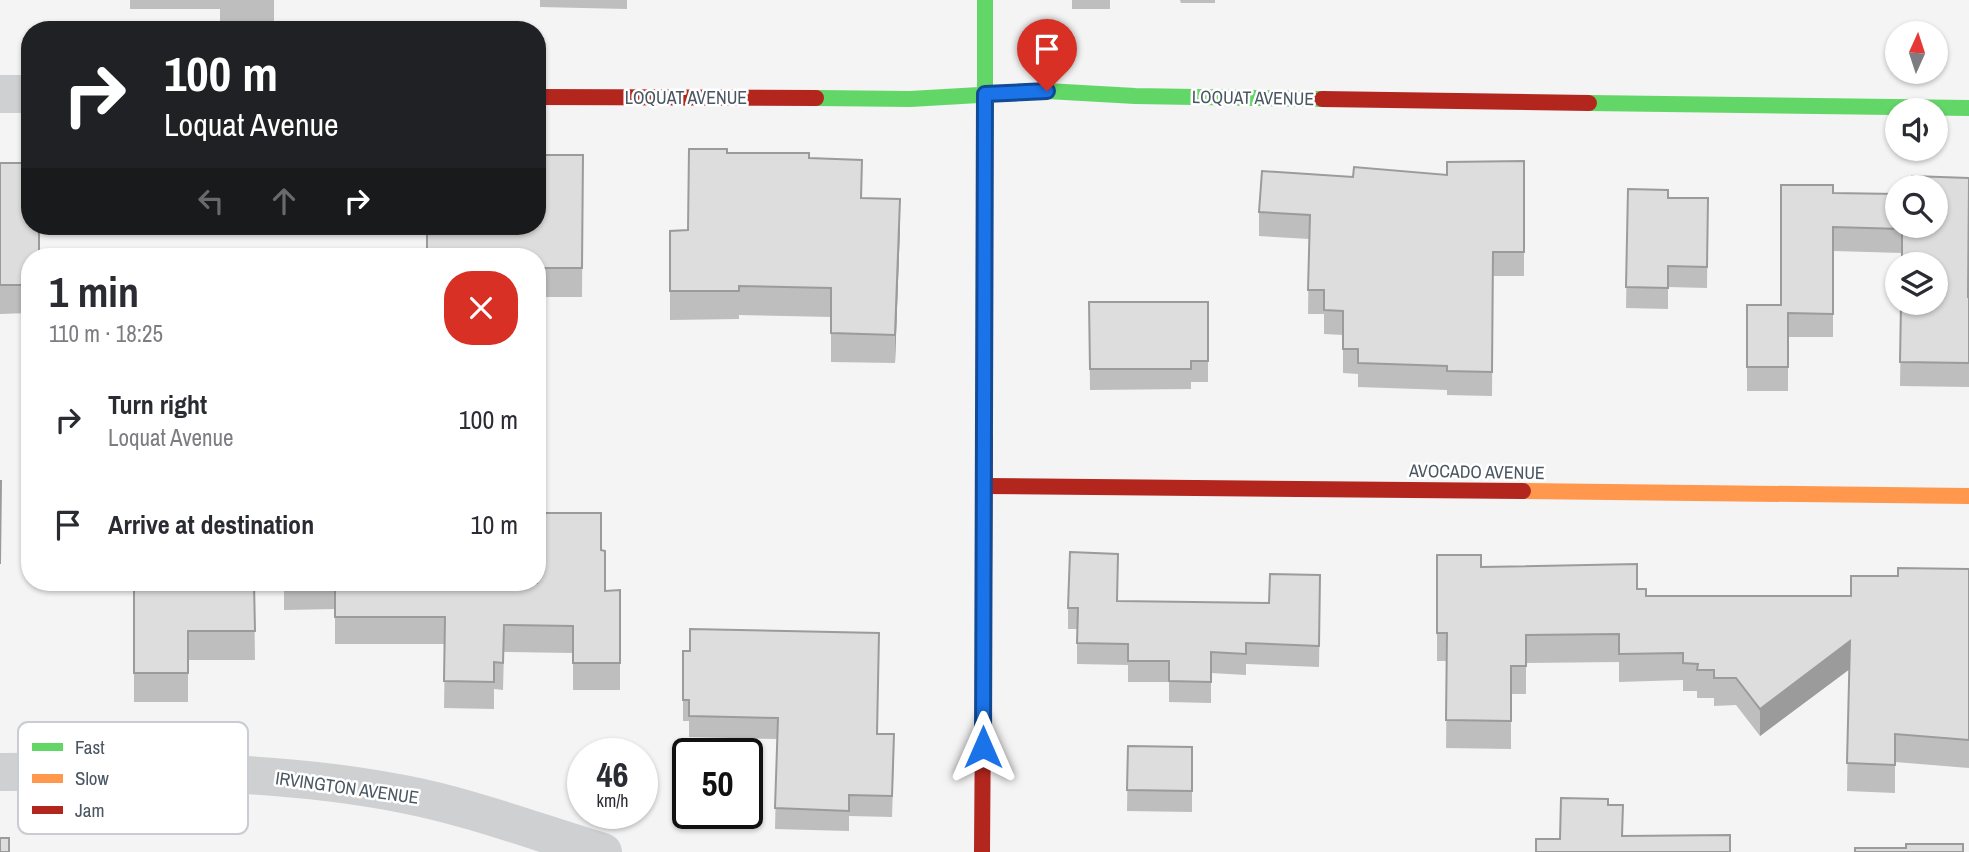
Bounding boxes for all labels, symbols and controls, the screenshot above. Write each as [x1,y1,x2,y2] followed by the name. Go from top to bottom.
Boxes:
[1017,19,1077,91] pin
[1885,21,1948,84] north arrow
[1885,21,1948,315] map controls
[1028,30,1066,68] icon: arrive
[164,40,278,106] text: 100 m
[49,49,140,140] icon: right
[1192,84,1314,111] street label: LOQUAT AVENUE
[625,85,747,110] street label: LOQUAT AVENUE
[1885,98,1948,161] button: sound
[164,103,339,146] text: Loquat Avenue
[1885,175,1948,238] button: search
[192,182,230,220] icon: left
[265,182,303,220] icon: ahead
[338,182,376,220] icon: right
[1885,252,1948,315] button: layers
[49,264,139,320] text: 1 min
[444,271,518,345] button: close
[49,318,163,349] text: 110 m · 18:25
[108,387,207,422] text: Turn right
[49,401,87,439] icon: right
[459,402,518,437] text: 100 m
[108,422,234,453] text: Loquat Avenue
[1408,458,1545,485] street label: AVOCADO AVENUE
[49,506,87,544] icon: arrive
[108,507,314,542] text: Arrive at destination
[471,507,518,542] text: 10 m
[946,710,1020,784] position arrow
[18,722,248,834] legend
[75,734,105,760] text: Fast
[672,738,763,829] speed limit sign: 50
[597,751,628,798] text: 46
[75,765,110,791] text: Slow
[274,765,420,810] street label: IRVINGTON AVENUE
[597,788,629,813] text: km/h
[75,797,104,823] text: Jam

